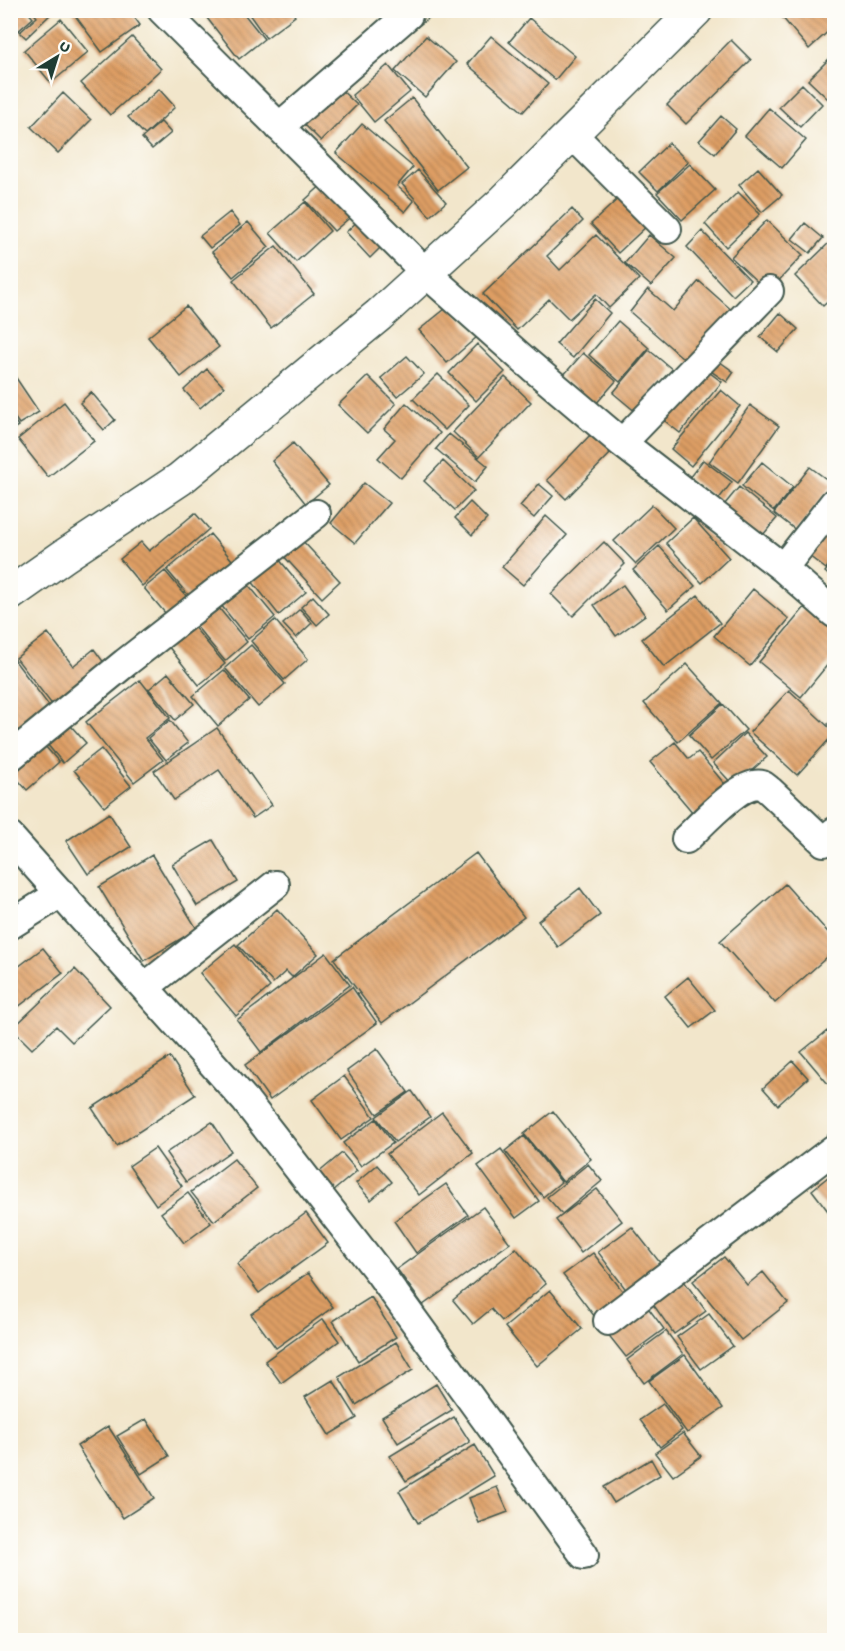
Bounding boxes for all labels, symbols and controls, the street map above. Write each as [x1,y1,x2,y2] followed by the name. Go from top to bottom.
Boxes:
[27,27,87,87] north arrow
[55,38,74,59] text: U

